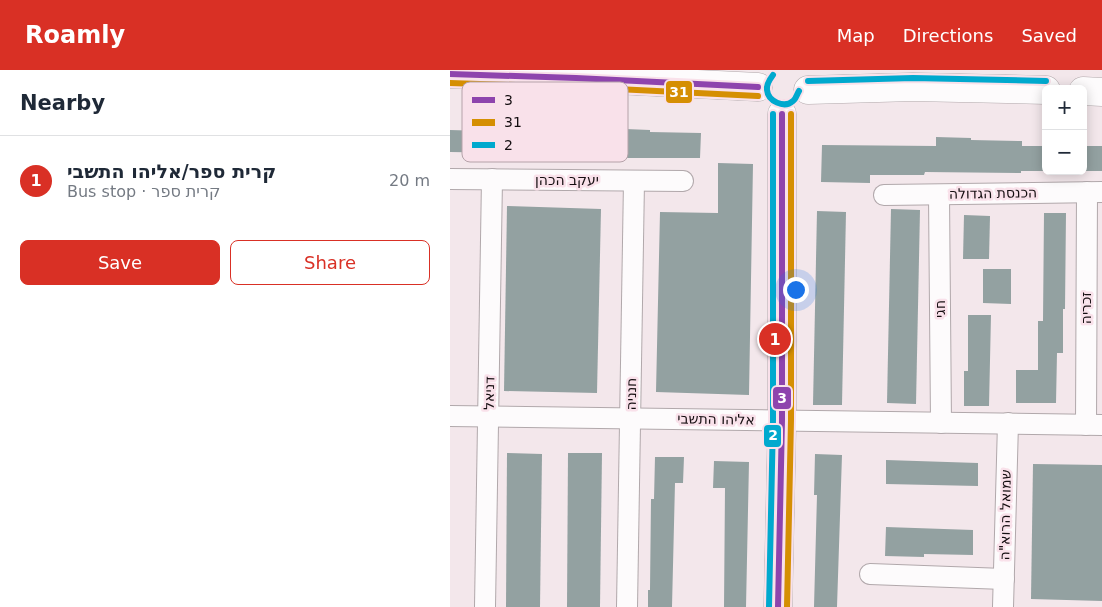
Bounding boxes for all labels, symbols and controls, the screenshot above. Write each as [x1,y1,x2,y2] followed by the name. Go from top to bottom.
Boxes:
[25,21,125,49] text: Roamly
[837,25,875,46] text: Map
[903,25,993,46] text: Directions
[1021,25,1077,46] text: Saved
[665,80,693,104] line badge: 31
[462,82,628,162] legend
[669,84,689,100] text: 31
[1042,85,1087,175] map controls
[1042,85,1087,130] button: +
[20,91,105,115] text: Nearby
[504,92,513,108] text: 3
[504,114,522,130] text: 31
[1042,130,1087,175] button: −
[504,137,513,153] text: 2
[67,160,276,182] text: קרית ספר/אליהו התשבי
[30,171,42,190] text: 1
[389,171,430,190] text: 20 m
[535,172,599,188] street label: יעקב הכהן
[67,182,220,201] text: Bus stop · קרית ספר
[949,184,1037,202] street label: הכנסת הגדולה
[20,240,220,285] button: Save
[230,240,430,285] button: Share
[783,277,809,303] your location
[1078,292,1094,324] street label: זכריה
[932,300,948,318] street label: חגי
[759,320,791,358] pin: 1
[481,376,497,410] street label: דניאל
[623,378,639,410] street label: חנניה
[772,386,792,410] line badge: 3
[777,390,787,406] text: 3
[677,410,755,428] street label: אליהו התשבי
[763,424,782,448] line badge: 2
[768,427,778,443] text: 2
[996,469,1014,561] street label: שמואל הרוא"ה

